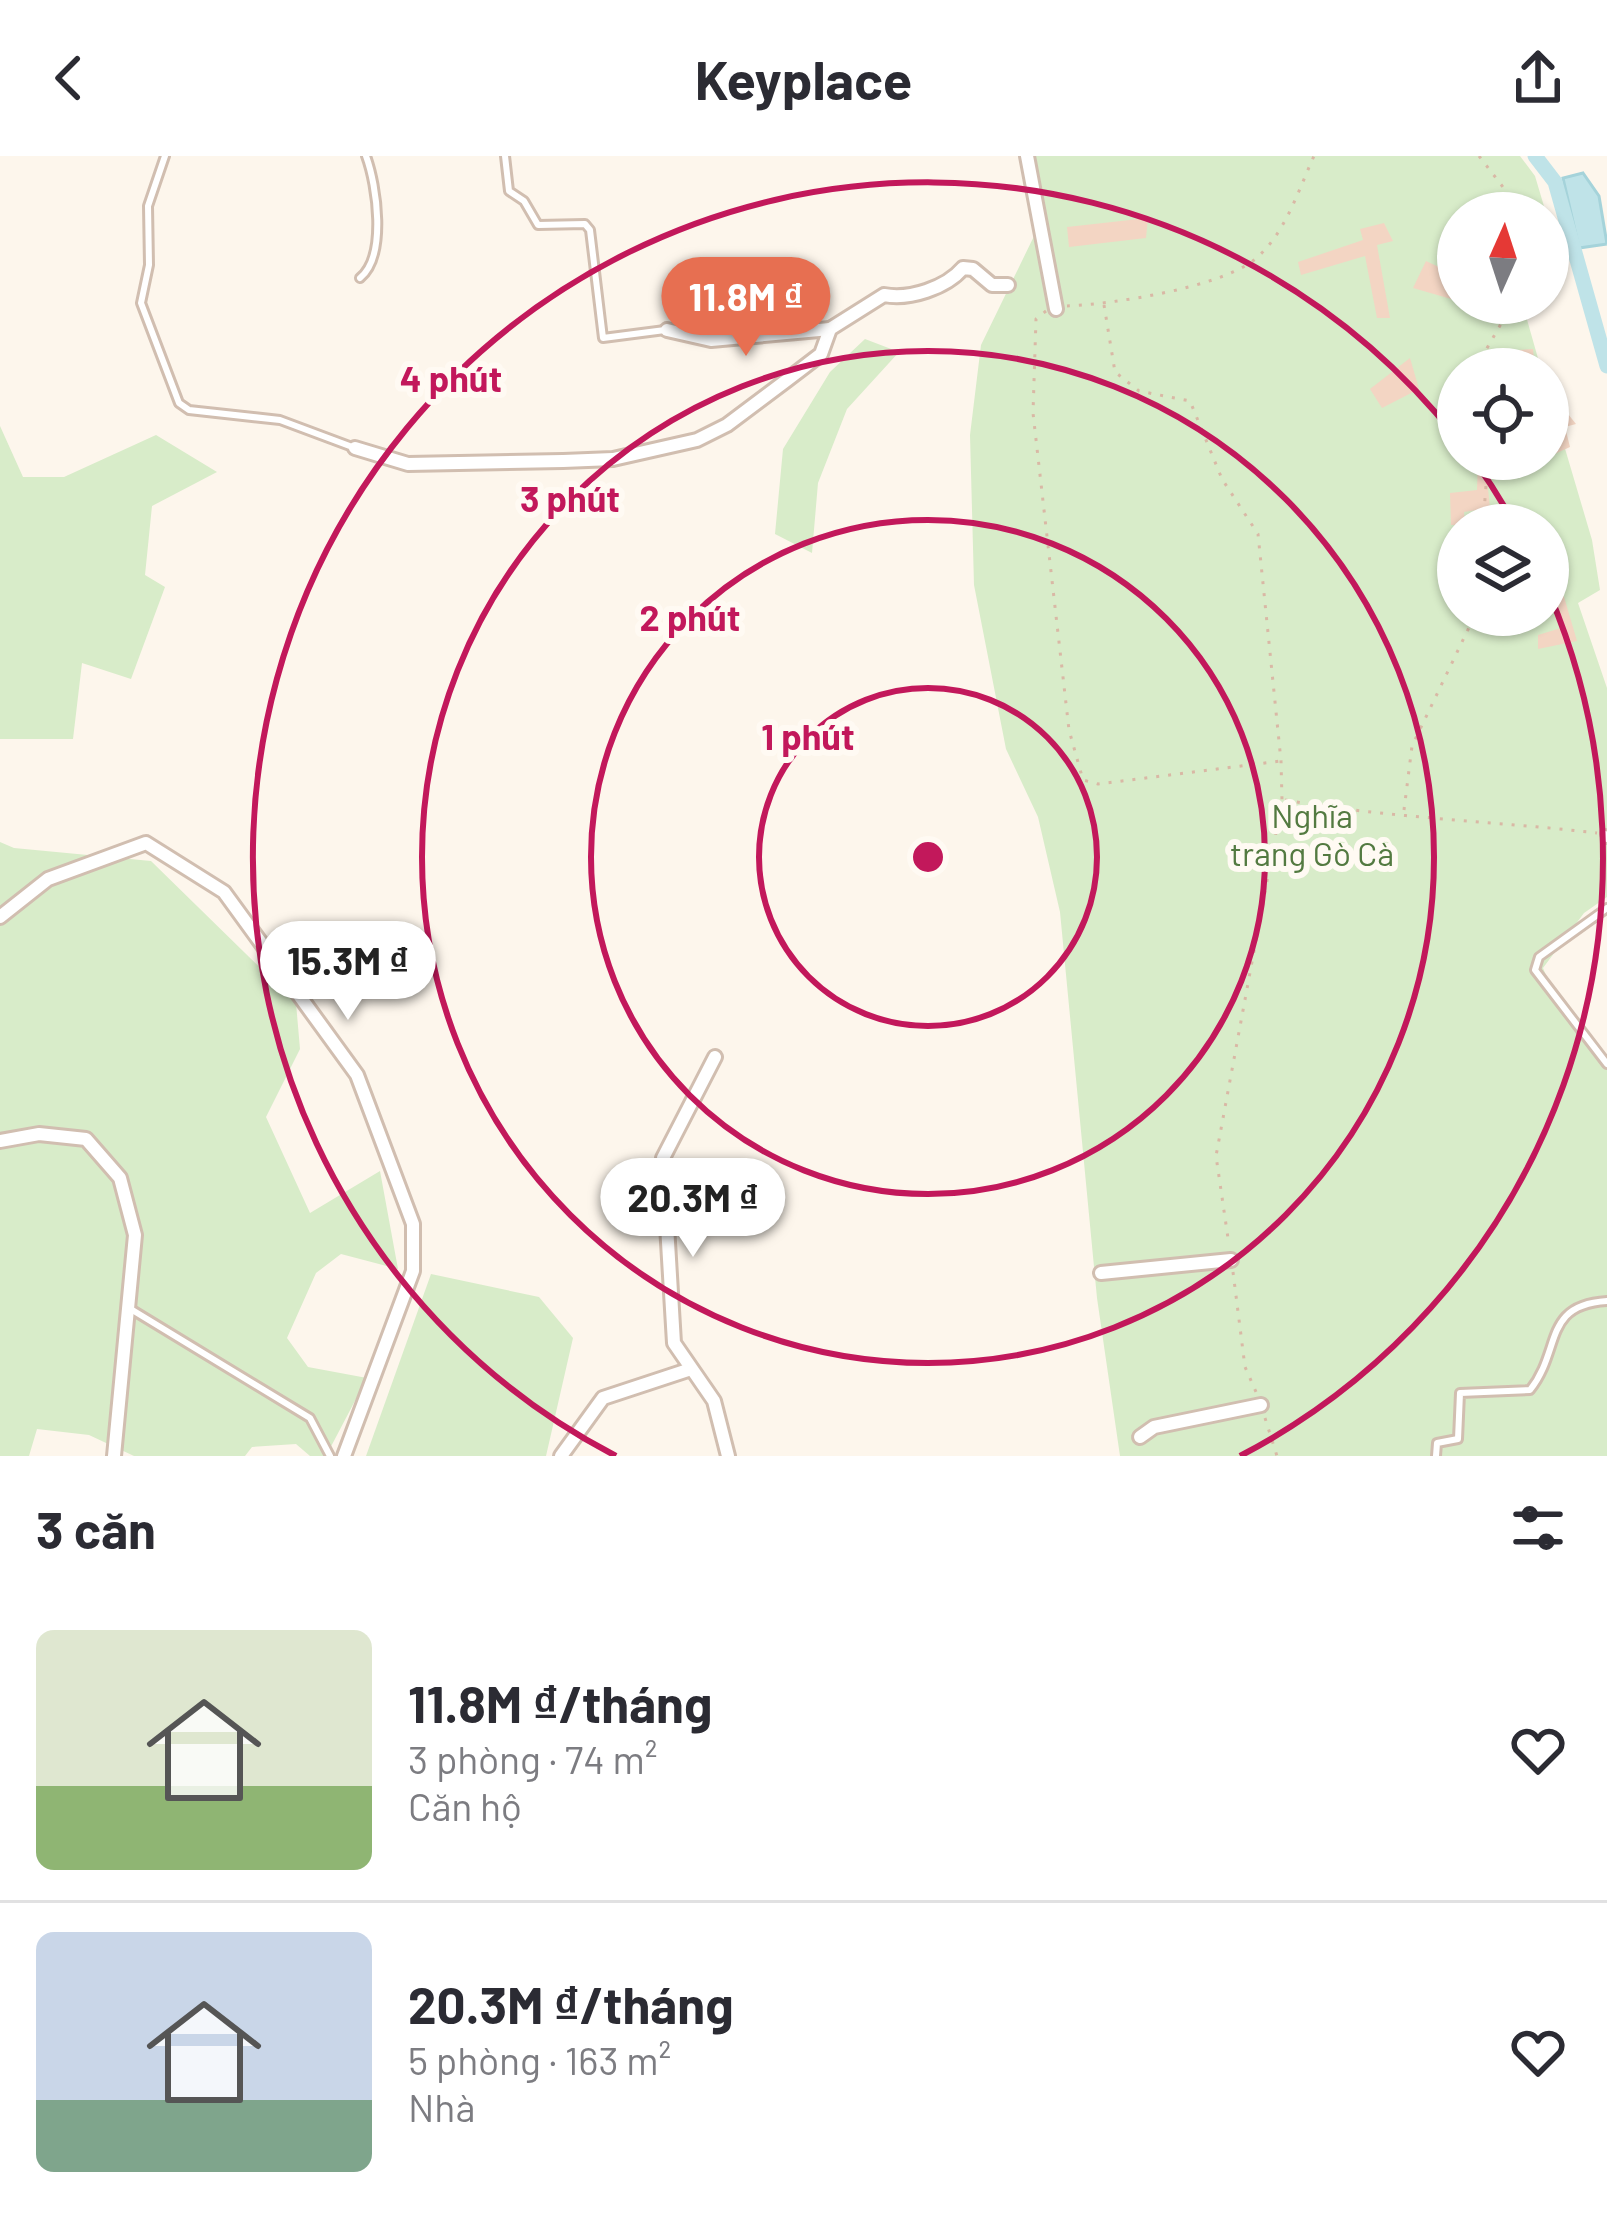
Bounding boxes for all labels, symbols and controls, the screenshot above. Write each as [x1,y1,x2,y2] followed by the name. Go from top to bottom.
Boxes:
[36,45,102,111] icon: back
[1505,45,1571,111] icon: share
[695,46,912,111] text: Keyplace
[1437,192,1569,324] north arrow
[1437,192,1569,636] map controls
[635,257,857,359] pin: 11.8M ₫
[688,272,804,319] text: 11.8M ₫
[1437,348,1569,480] button: locate
[400,356,502,399] text: 4 phút
[520,476,620,519] text: 3 phút
[1437,504,1569,636] button: layers
[640,595,740,638] text: 2 phút
[761,714,855,757] text: 1 phút
[1230,795,1394,873] park label: Nghĩa trang Gò Cà
[907,836,949,878] centre of rings
[237,921,459,1023] pin: 15.3M ₫
[287,936,409,983] text: 15.3M ₫
[582,1158,804,1260] pin: 20.3M ₫
[627,1173,759,1220] text: 20.3M ₫
[1505,1495,1571,1561] icon: filters
[36,1498,156,1559] text: 3 căn
[408,1672,712,1733] text: 11.8M ₫/tháng
[132,1678,276,1822] icon: home
[1505,1717,1571,1783] icon: heart
[408,1735,657,1782] text: 3 phòng · 74 m²
[408,1782,522,1829] text: Căn hộ
[408,1973,734,2034] text: 20.3M ₫/tháng
[132,1980,276,2124] icon: home
[1505,2019,1571,2085] icon: heart
[408,2036,671,2083] text: 5 phòng · 163 m²
[408,2083,475,2130] text: Nhà

